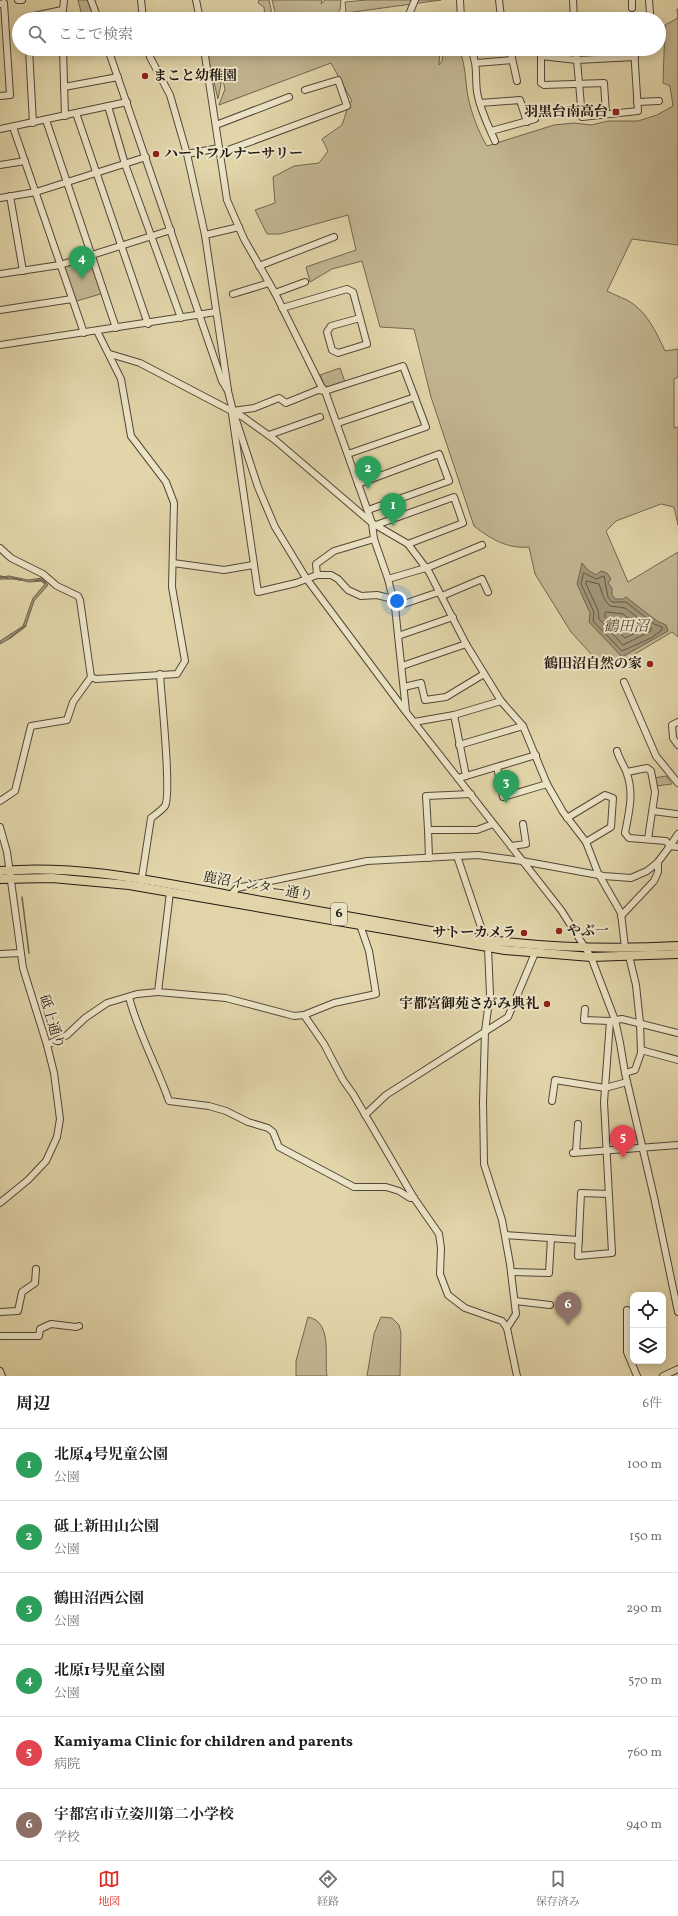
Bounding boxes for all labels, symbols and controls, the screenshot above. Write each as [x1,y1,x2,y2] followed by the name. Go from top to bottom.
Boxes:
[12,12,666,56] search box
[26,23,48,45] icon: search
[58,25,133,46] text: ここで検索
[153,67,237,86] place label: まこと幼稚園
[140,71,150,81] marker: まこと幼稚園
[524,103,608,122] place label: 羽黒台南高台
[611,107,621,117] marker: 羽黒台南高台
[164,145,303,164] place label: ハートフルナーサリー
[151,149,161,159] marker: ハートフルナーサリー
[69,246,95,279] pin: 4
[355,456,381,489] pin: 2
[380,493,406,526] pin: 1
[387,591,407,611] your location
[603,617,651,638] water label: 鶴田沼
[544,655,642,674] place label: 鶴田沼自然の家
[645,659,655,669] marker: 鶴田沼自然の家
[493,770,519,803] pin: 3
[201,868,315,906] street label: 鹿沼インター通り
[331,903,347,925] road number: 6
[567,922,609,941] place label: やぶ一
[432,924,516,943] place label: サトーカメラ
[554,926,564,936] marker: やぶ一
[519,928,529,938] marker: サトーカメラ
[34,992,68,1052] street label: 砥上通り
[399,995,540,1014] place label: 宇都宮御苑さがみ典礼
[542,999,552,1009] marker: 宇都宮御苑さがみ典礼
[610,1125,636,1158] pin: 5
[555,1292,581,1325] pin: 6
[630,1292,666,1364] map controls
[630,1292,666,1328] button: locate
[630,1328,666,1364] button: layers
[16,1393,50,1416] text: 周辺
[642,1395,662,1413] text: 6件
[54,1445,168,1466] text: 北原4号児童公園
[26,1456,32,1474] text: 1
[627,1456,662,1474] text: 100 m
[54,1469,80,1487] text: 公園
[54,1517,159,1538] text: 砥上新田山公園
[26,1528,32,1546] text: 2
[629,1528,662,1546] text: 150 m
[54,1541,80,1559] text: 公園
[54,1589,144,1610] text: 鶴田沼西公園
[26,1600,32,1618] text: 3
[626,1600,662,1618] text: 290 m
[54,1613,80,1631] text: 公園
[54,1661,165,1682] text: 北原1号児童公園
[25,1672,33,1690] text: 4
[628,1672,662,1690] text: 570 m
[54,1685,80,1703] text: 公園
[54,1732,353,1753] text: Kamiyama Clinic for children and parents
[26,1744,32,1762] text: 5
[627,1744,662,1762] text: 760 m
[54,1756,80,1774] text: 病院
[54,1805,234,1826] text: 宇都宮市立姿川第二小学校
[25,1816,33,1834] text: 6
[626,1816,662,1834] text: 940 m
[54,1829,80,1847] text: 学校
[98,1868,120,1910] tab: 地図
[317,1868,339,1910] tab: 経路
[536,1868,580,1910] tab: 保存済み

